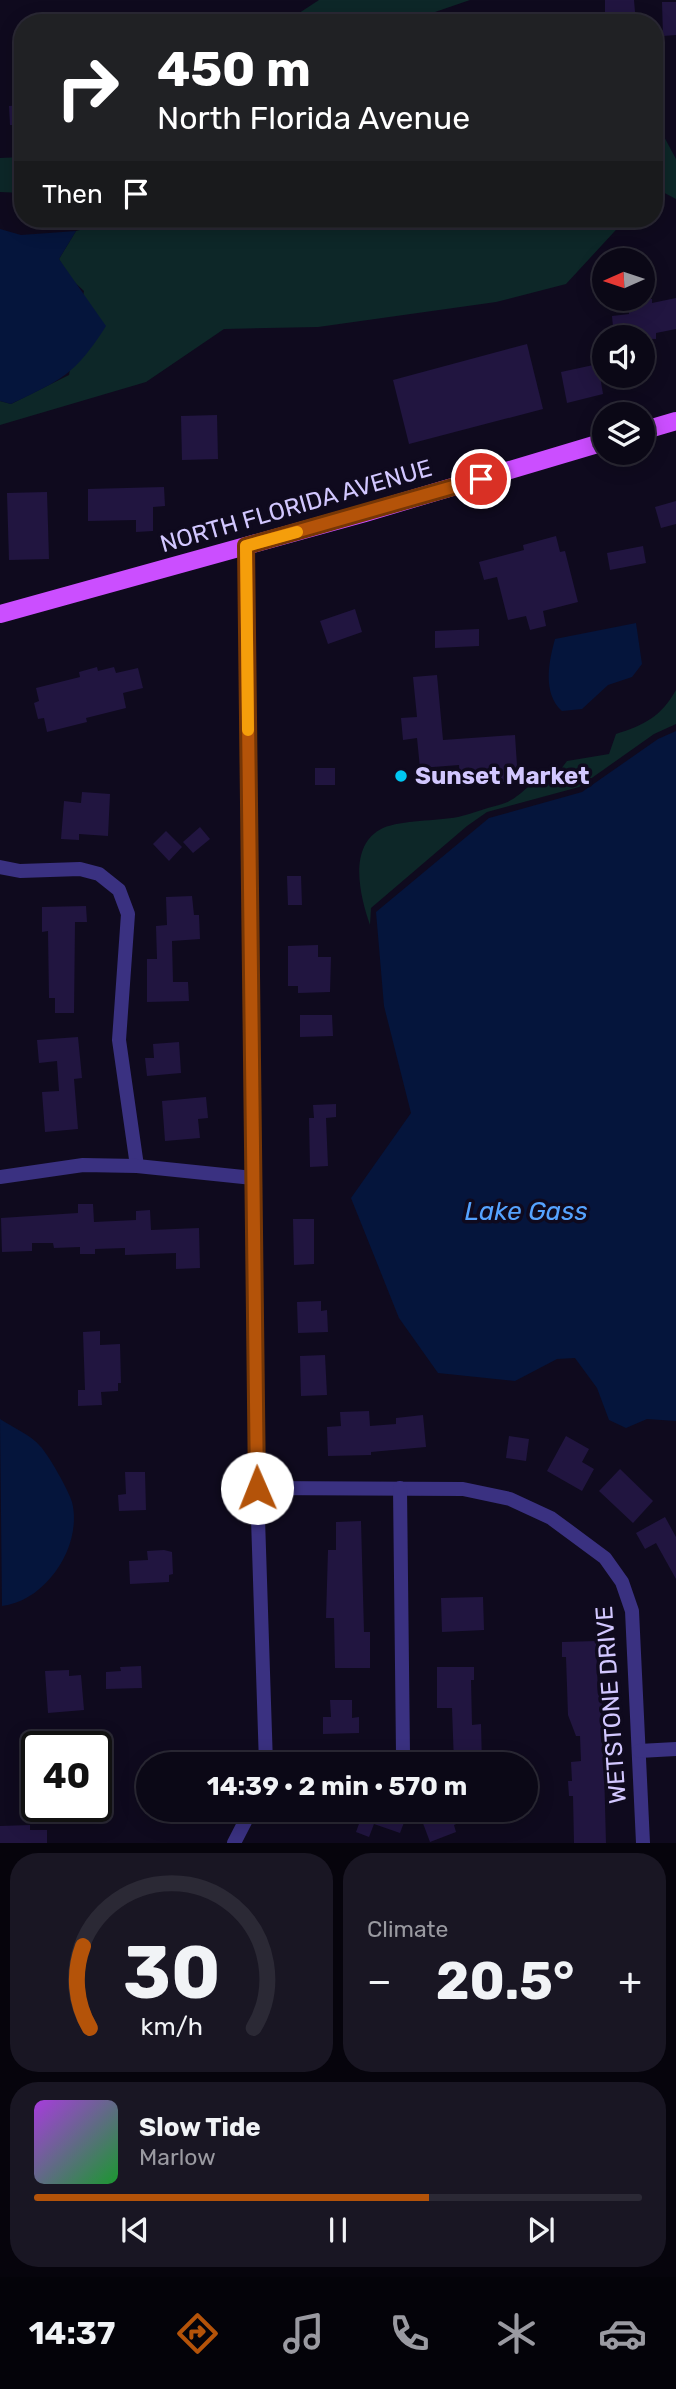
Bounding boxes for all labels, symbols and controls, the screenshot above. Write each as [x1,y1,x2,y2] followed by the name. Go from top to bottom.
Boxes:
[157,40,311,98] text: 450 m
[42,42,133,133] icon: right
[157,99,470,137] text: North Florida Avenue
[117,175,155,213] icon: arrive
[42,179,103,210] text: Then
[592,248,654,312] north arrow
[592,248,655,465] map controls
[592,325,655,388] button: sound
[592,402,655,465] button: layers
[451,449,511,509] pin
[157,454,435,558] street label: NORTH FLORIDA AVENUE
[462,460,500,498] icon: arrive
[415,762,589,790] place label: Sunset Market
[393,768,409,784] marker: Sunset Market
[465,1196,587,1227] water label: Lake Gass
[220,1451,294,1525] position arrow
[590,1605,632,1805] street label: WETSTONE DRIVE
[21,1731,112,1822] speed limit sign: 40
[207,1771,467,1802] text: 14:39 · 2 min · 570 m
[367,1915,448,1943] text: Climate
[123,1931,220,2017] text: 30
[436,1950,574,2012] text: 20.5°
[367,1958,392,2004] text: −
[618,1958,642,2004] text: +
[140,2012,203,2041] text: km/h
[139,2112,261,2143] text: Slow Tide
[139,2143,216,2171] text: Marlow
[116,2211,154,2249] icon: previous
[319,2211,357,2249] icon: pause
[522,2211,560,2249] icon: next
[173,2309,222,2358] icon: directions
[279,2309,328,2358] icon: music
[385,2309,434,2358] icon: phone
[492,2309,541,2358] icon: climate
[598,2309,647,2358] icon: car
[29,2314,115,2352] text: 14:37

